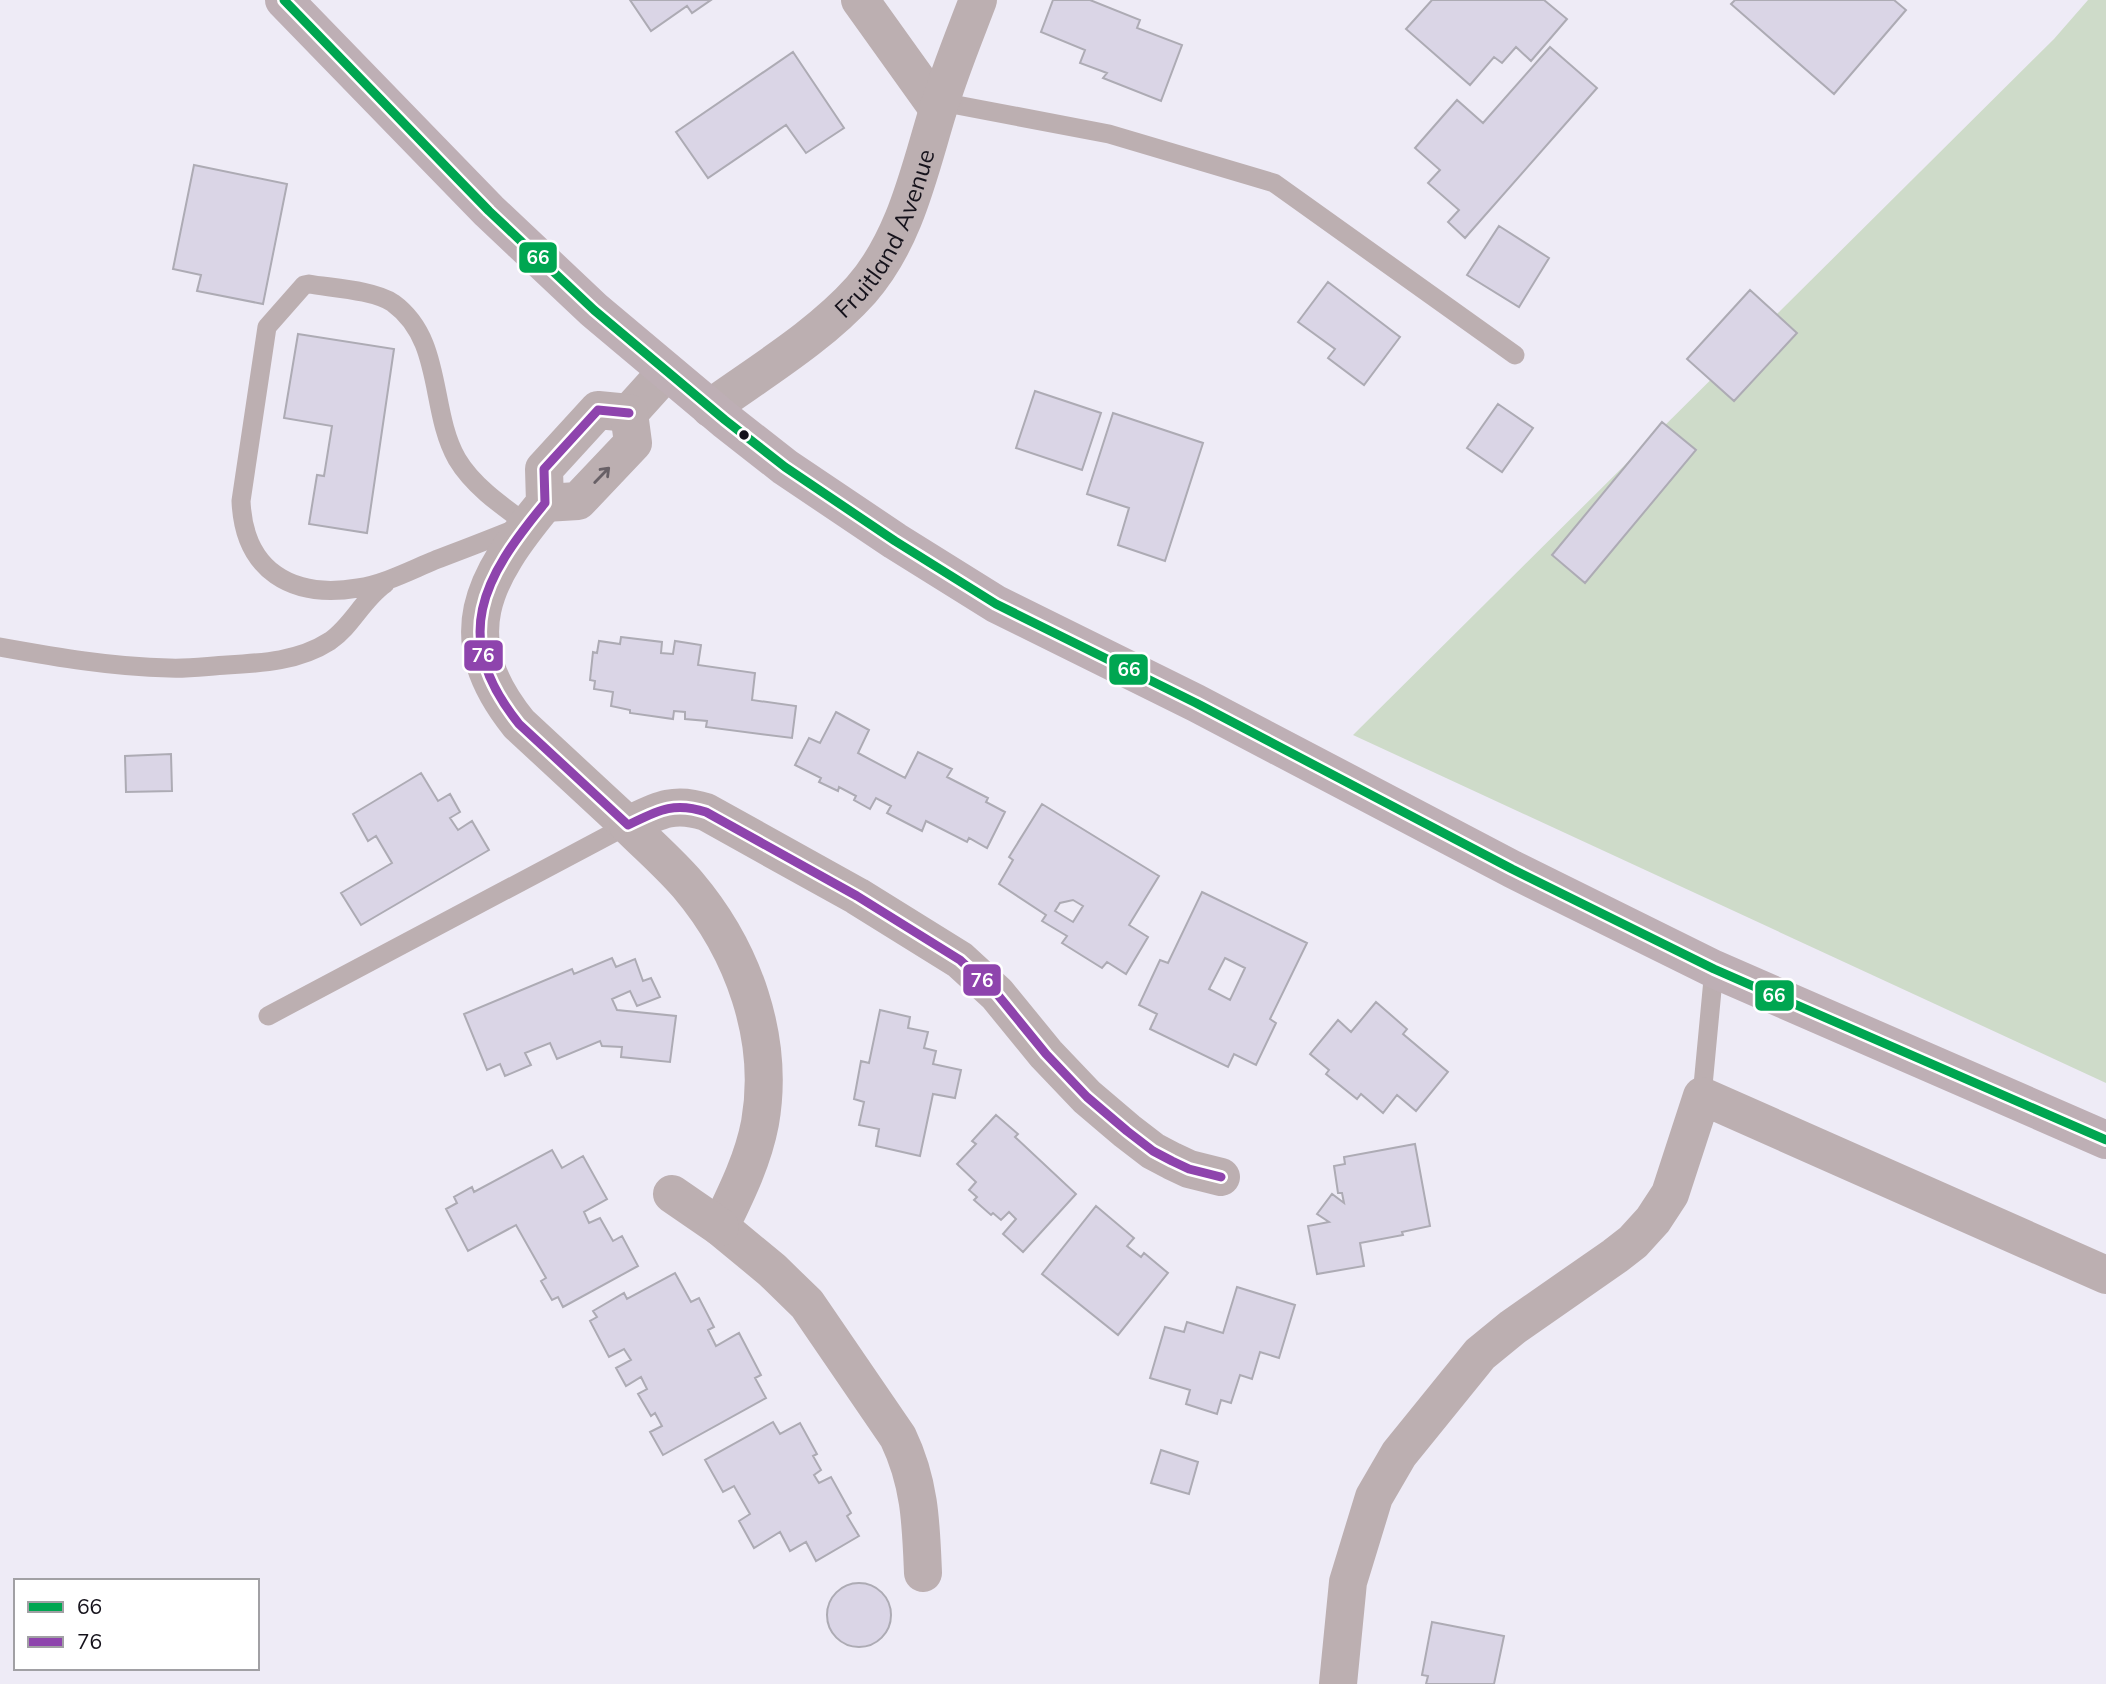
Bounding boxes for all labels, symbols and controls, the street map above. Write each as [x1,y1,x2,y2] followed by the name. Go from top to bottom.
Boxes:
[828,145,941,324] street label: Fruitland Avenue
[518,241,558,274] line badge: 66
[527,245,549,269] text: 66
[737,428,751,442] unlabelled marker
[594,467,611,484] one-way arrow
[463,639,504,672] line badge: 76
[472,643,494,667] text: 76
[1108,653,1149,686] line badge: 66
[1118,657,1140,681] text: 66
[962,963,1002,997] line badge: 76
[971,968,993,992] text: 76
[1754,979,1795,1012] line badge: 66
[1763,983,1785,1007] text: 66
[14,1579,259,1670] legend
[77,1593,102,1619] text: 66
[77,1628,102,1654] text: 76

